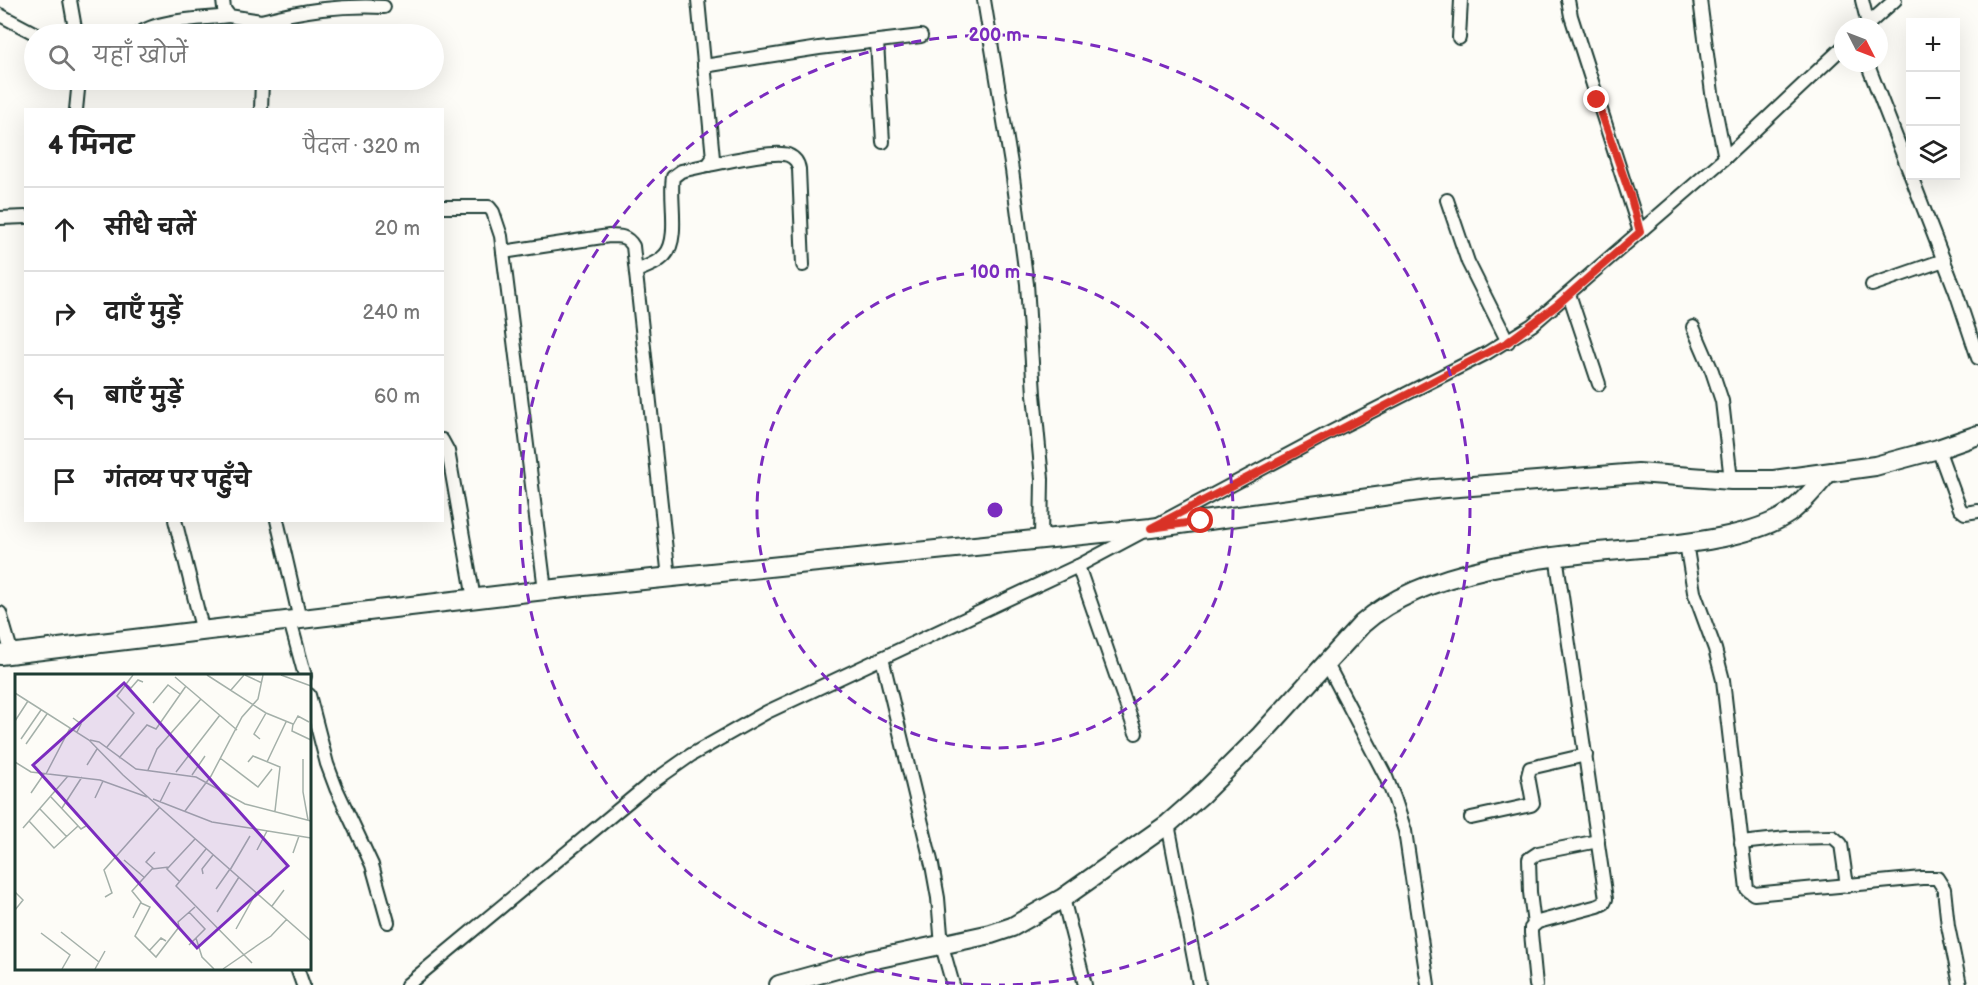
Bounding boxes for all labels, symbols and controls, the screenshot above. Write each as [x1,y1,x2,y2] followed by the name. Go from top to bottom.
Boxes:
[1834,18,1888,72] north arrow
[1906,18,1960,180] map controls
[1906,18,1960,72] button: +
[24,24,444,90] search box
[968,25,1022,46] text: 200 m
[45,41,78,74] icon: search
[93,43,188,70] text: यहाँ खोजें
[1906,72,1960,126] button: −
[1583,86,1609,112] route end
[1906,126,1960,180] button: layers
[48,131,133,162] text: 4 मिनट
[303,135,420,159] text: पैदल · 320 m
[48,213,81,246] icon: ahead
[105,215,195,242] text: सीधे चलें
[375,217,420,241] text: 20 m
[970,262,1020,283] text: 100 m
[48,297,81,330] icon: right
[105,299,182,326] text: दाएँ मुड़ें
[363,301,420,325] text: 240 m
[48,381,81,414] icon: left
[105,383,183,410] text: बाएँ मुड़ें
[374,385,420,409] text: 60 m
[48,465,81,498] icon: arrive
[105,467,251,494] text: गंतव्य पर पहुँचे
[985,500,1005,520] centre of rings
[1187,507,1213,533] route start
[15,674,310,970] inset map

